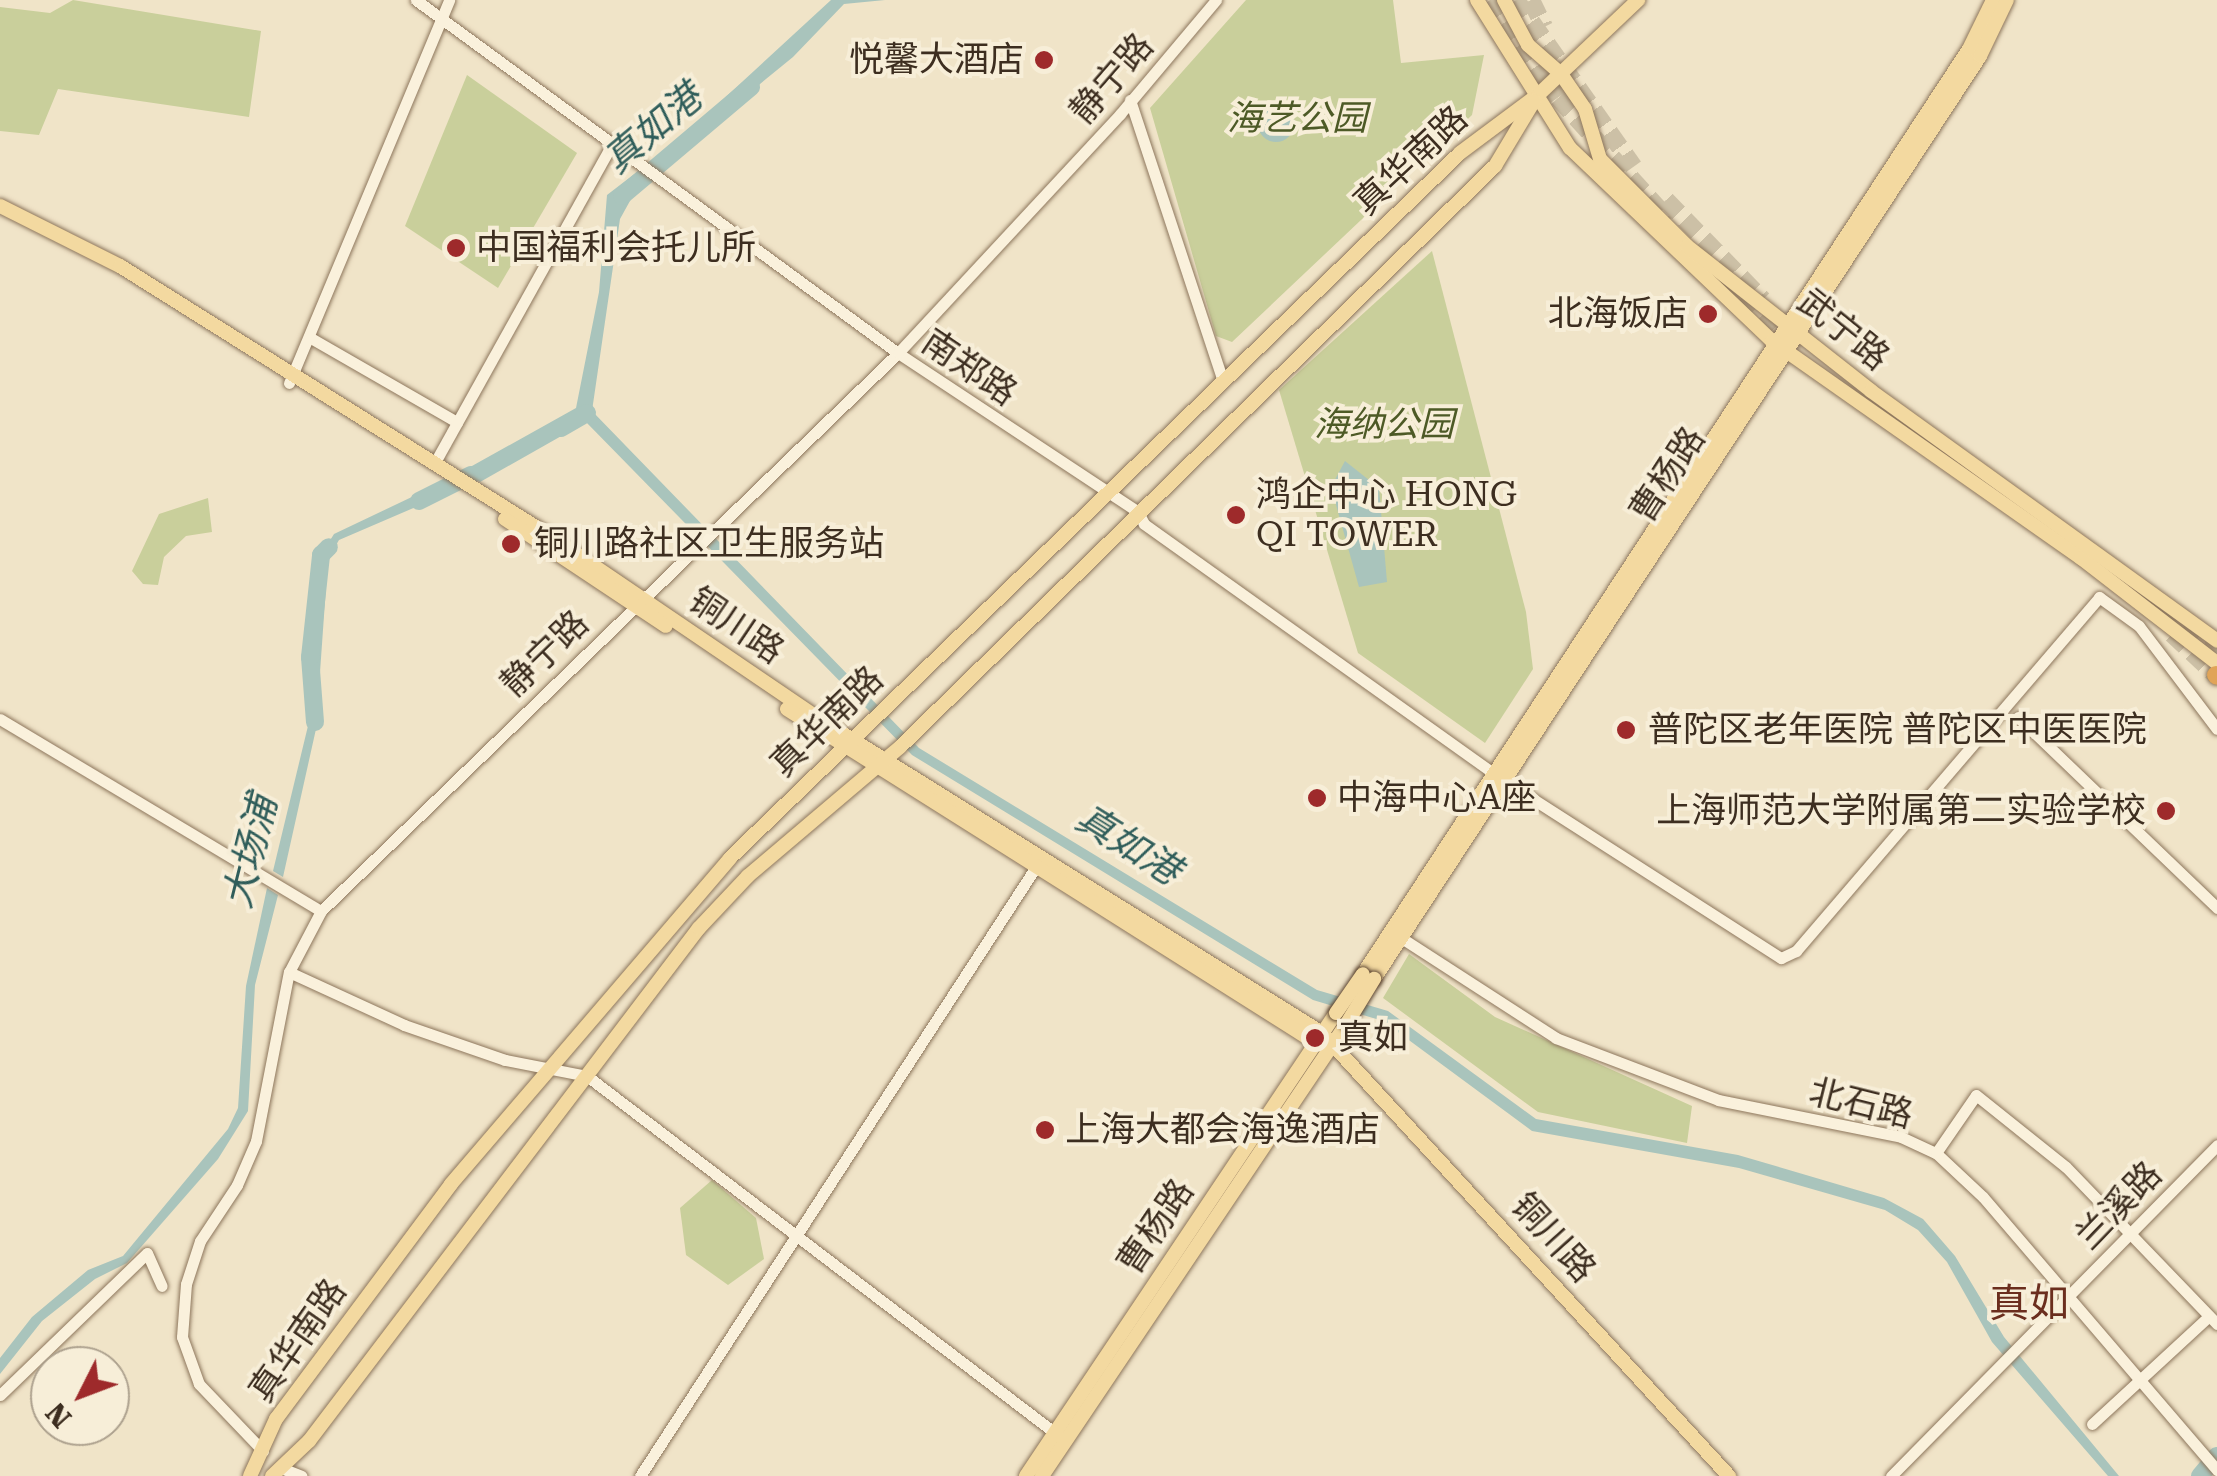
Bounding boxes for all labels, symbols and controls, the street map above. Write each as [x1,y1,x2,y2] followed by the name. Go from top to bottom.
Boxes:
[1062,26,1162,132] street label: 静宁路
[849,39,1024,81] place label: 悦馨大酒店
[1033,49,1055,71] marker: 悦馨大酒店
[595,75,711,183] water label: 真如港
[1227,98,1367,140] park label: 海艺公园
[1345,98,1477,224] street label: 真华南路
[476,227,756,269] place label: 中国福利会托儿所
[445,237,467,259] marker: 中国福利会托儿所
[1789,281,1897,379] street label: 武宁路
[1548,293,1688,335] place label: 北海饭店
[1697,303,1719,325] marker: 北海饭店
[914,321,1024,415] street label: 南郑路
[1314,404,1454,446] park label: 海纳公园
[1622,420,1714,530] street label: 曹杨路
[1256,474,1517,556] place label: 鸿企中心 HONG QI TOWER
[1225,504,1247,526] marker: 鸿企中心 HONG QI TOWER
[534,523,884,565] place label: 铜川路社区卫生服务站
[498,531,524,557] marker: 铜川路社区卫生服务站
[681,579,791,673] street label: 铜川路
[493,602,597,706] street label: 静宁路
[762,658,892,786] street label: 真华南路
[1648,709,2147,751] place label: 普陀区老年医院 普陀区中医医院
[1613,717,1639,743] marker: 普陀区老年医院 普陀区中医医院
[1337,777,1536,819] place label: 中海中心A座
[1306,787,1328,809] marker: 中海中心A座
[1656,790,2146,832] place label: 上海师范大学附属第二实验学校
[215,791,287,913] water label: 大场浦
[1068,795,1188,895] water label: 真如港
[2155,800,2177,822] marker: 上海师范大学附属第二实验学校
[1338,1017,1408,1059] place label: 真如
[1302,1025,1328,1051] marker: 真如
[1805,1071,1917,1137] street label: 北石路
[1065,1109,1380,1151] place label: 上海大都会海逸酒店
[1034,1119,1056,1141] marker: 上海大都会海逸酒店
[2067,1154,2171,1258] street label: 兰溪路
[1109,1172,1203,1282] street label: 曹杨路
[1502,1185,1604,1291] street label: 铜川路
[241,1272,355,1410] street label: 真华南路
[1989,1280,2069,1328] district label: 真如
[30,1346,130,1446] north arrow
[39,1396,78,1434] text: N

